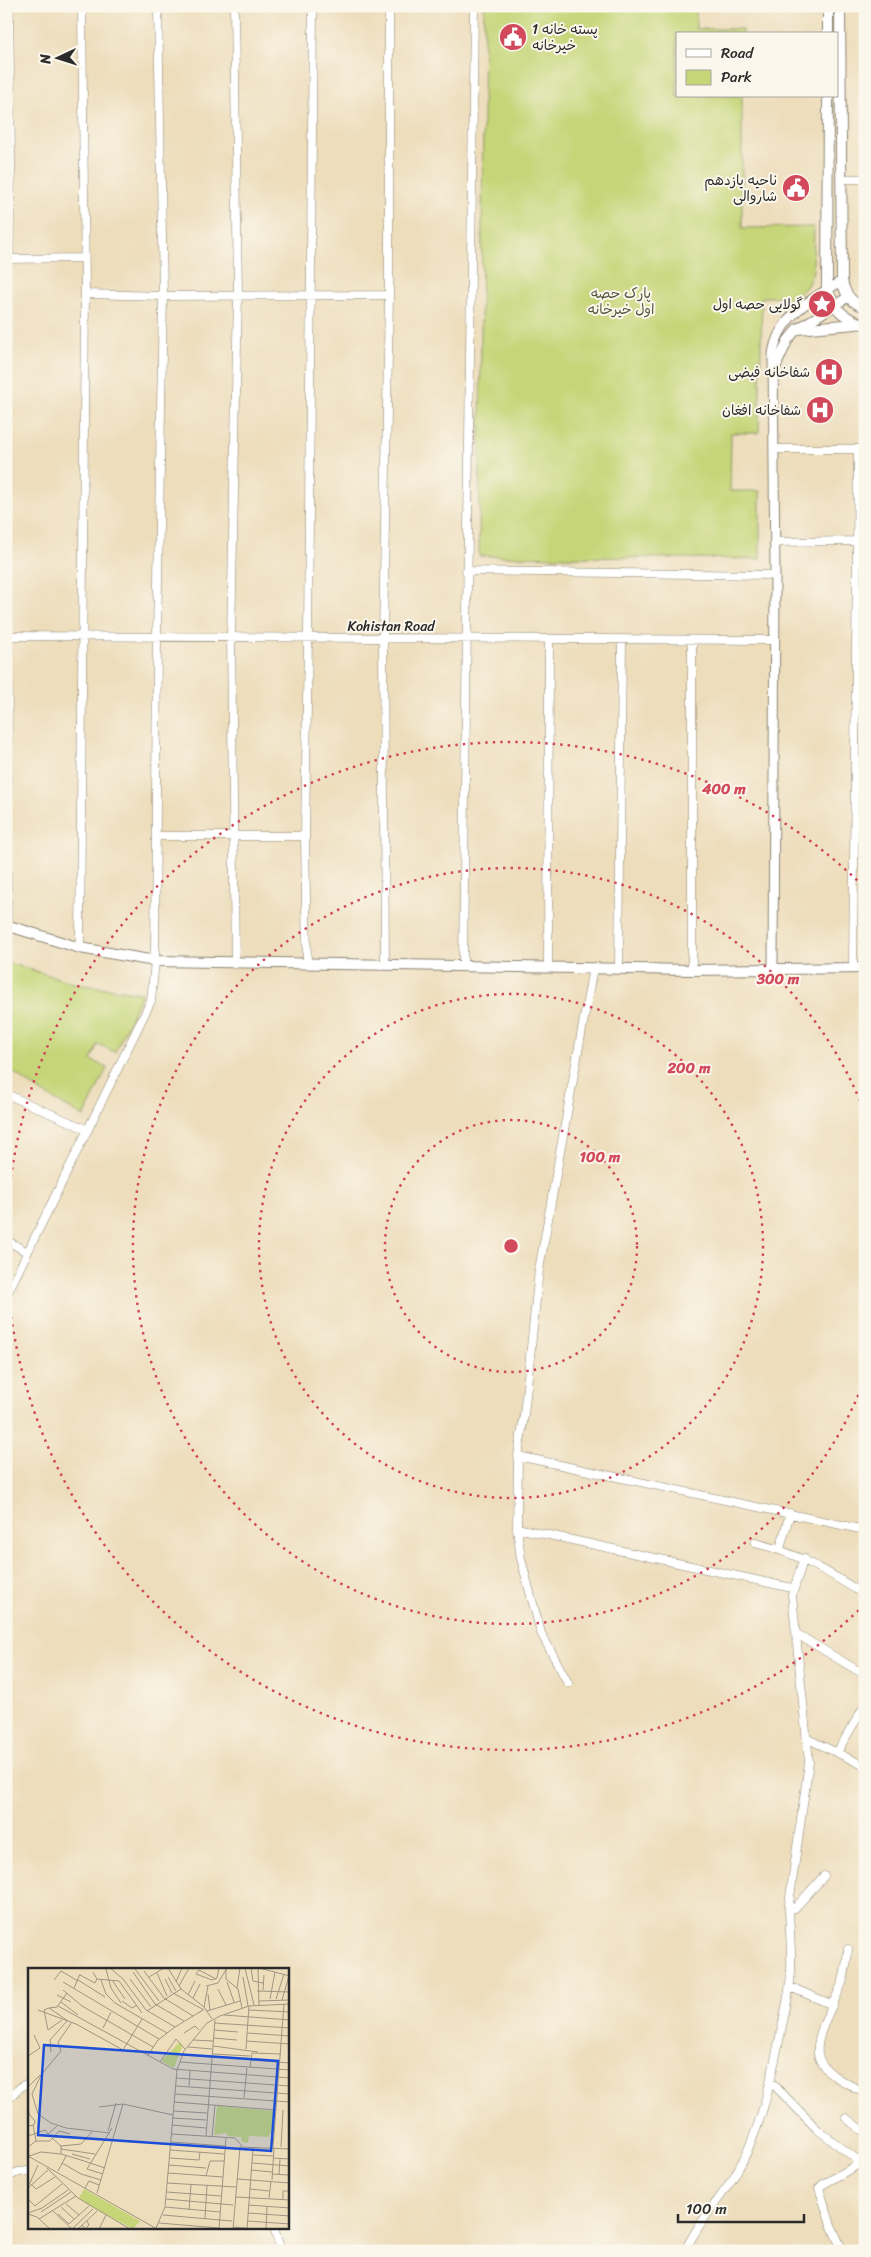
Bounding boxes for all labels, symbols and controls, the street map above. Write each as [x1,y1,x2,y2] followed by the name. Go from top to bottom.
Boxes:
[532,17,598,58] place label: 1 پسته خانه خیرخانه
[498,22,528,52] public building icon: 1 پسته خانه خیرخانه
[32,32,82,82] north arrow
[676,32,838,98] legend
[721,40,754,66] text: Road
[33,53,58,66] text: N
[721,64,752,90] text: Park
[704,168,777,209] place label: ناحیه یازدهم شاروالی
[781,173,811,203] public building icon: ناحیه یازدهم شاروالی
[588,281,654,322] park label: پارک حصه اول خیرخانه
[807,289,837,319] place icon: گولایی حصه اول
[713,292,803,317] place label: گولایی حصه اول
[814,357,844,387] hospital icon: شفاخانه فیضی
[728,360,810,385] place label: شفاخانه فیضی
[805,395,835,425] hospital icon: شفاخانه افغان
[722,398,801,423] place label: شفاخانه افغان
[347,614,436,639] street label: Kohistan Road
[701,776,746,802] text: 400 m
[756,966,800,992] text: 300 m
[666,1055,711,1081] text: 200 m
[580,1144,621,1170] text: 100 m
[502,1237,520,1255] centre of rings
[28,1968,289,2230] inset map
[678,2192,805,2224] scale bar
[686,2196,727,2222] text: 100 m

